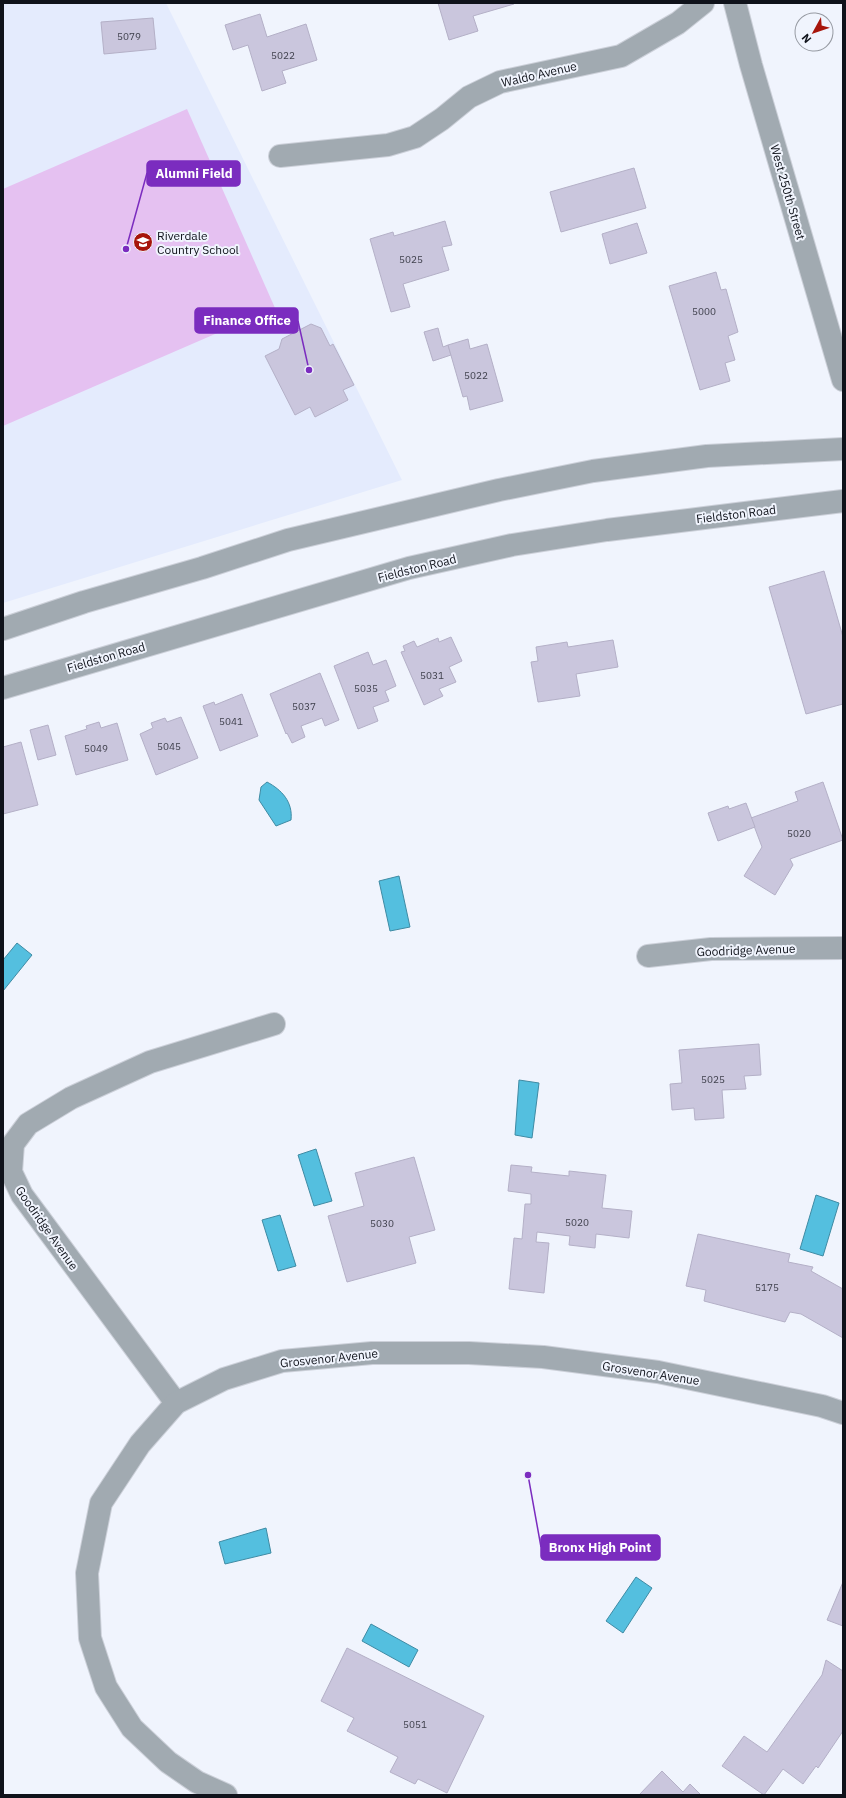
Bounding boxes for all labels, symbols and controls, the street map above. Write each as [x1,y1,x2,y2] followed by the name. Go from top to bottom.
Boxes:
[794,12,834,52] north arrow
[117,30,141,43] house number: 5079
[798,31,814,46] text: N
[271,49,295,62] house number: 5022
[500,58,579,90] street label: Waldo Avenue
[767,143,809,241] street label: West 250th Street
[147,161,240,186] callout: Alumni Field
[155,165,233,182] text: Alumni Field
[157,228,239,257] place label: Riverdale Country School
[132,231,154,253] school or university icon: Riverdale Country School
[399,253,423,266] house number: 5025
[692,305,716,318] house number: 5000
[195,308,298,333] callout: Finance Office
[203,312,291,329] text: Finance Office
[464,369,488,382] house number: 5022
[695,502,777,526] street label: Fieldston Road
[376,551,458,585] street label: Fieldston Road
[65,639,147,675] street label: Fieldston Road
[420,669,444,682] house number: 5031
[354,682,378,695] house number: 5035
[292,700,316,713] house number: 5037
[219,715,243,728] house number: 5041
[157,740,181,753] house number: 5045
[84,742,108,755] house number: 5049
[787,827,811,840] house number: 5020
[696,941,796,959] street label: Goodridge Avenue
[701,1073,725,1086] house number: 5025
[13,1183,82,1273] street label: Goodridge Avenue
[565,1216,589,1229] house number: 5020
[370,1217,394,1230] house number: 5030
[755,1281,779,1294] house number: 5175
[279,1345,379,1371] street label: Grosvenor Avenue
[601,1358,701,1388] street label: Grosvenor Avenue
[541,1535,660,1560] callout: Bronx High Point
[549,1539,651,1556] text: Bronx High Point
[403,1718,427,1731] house number: 5051

